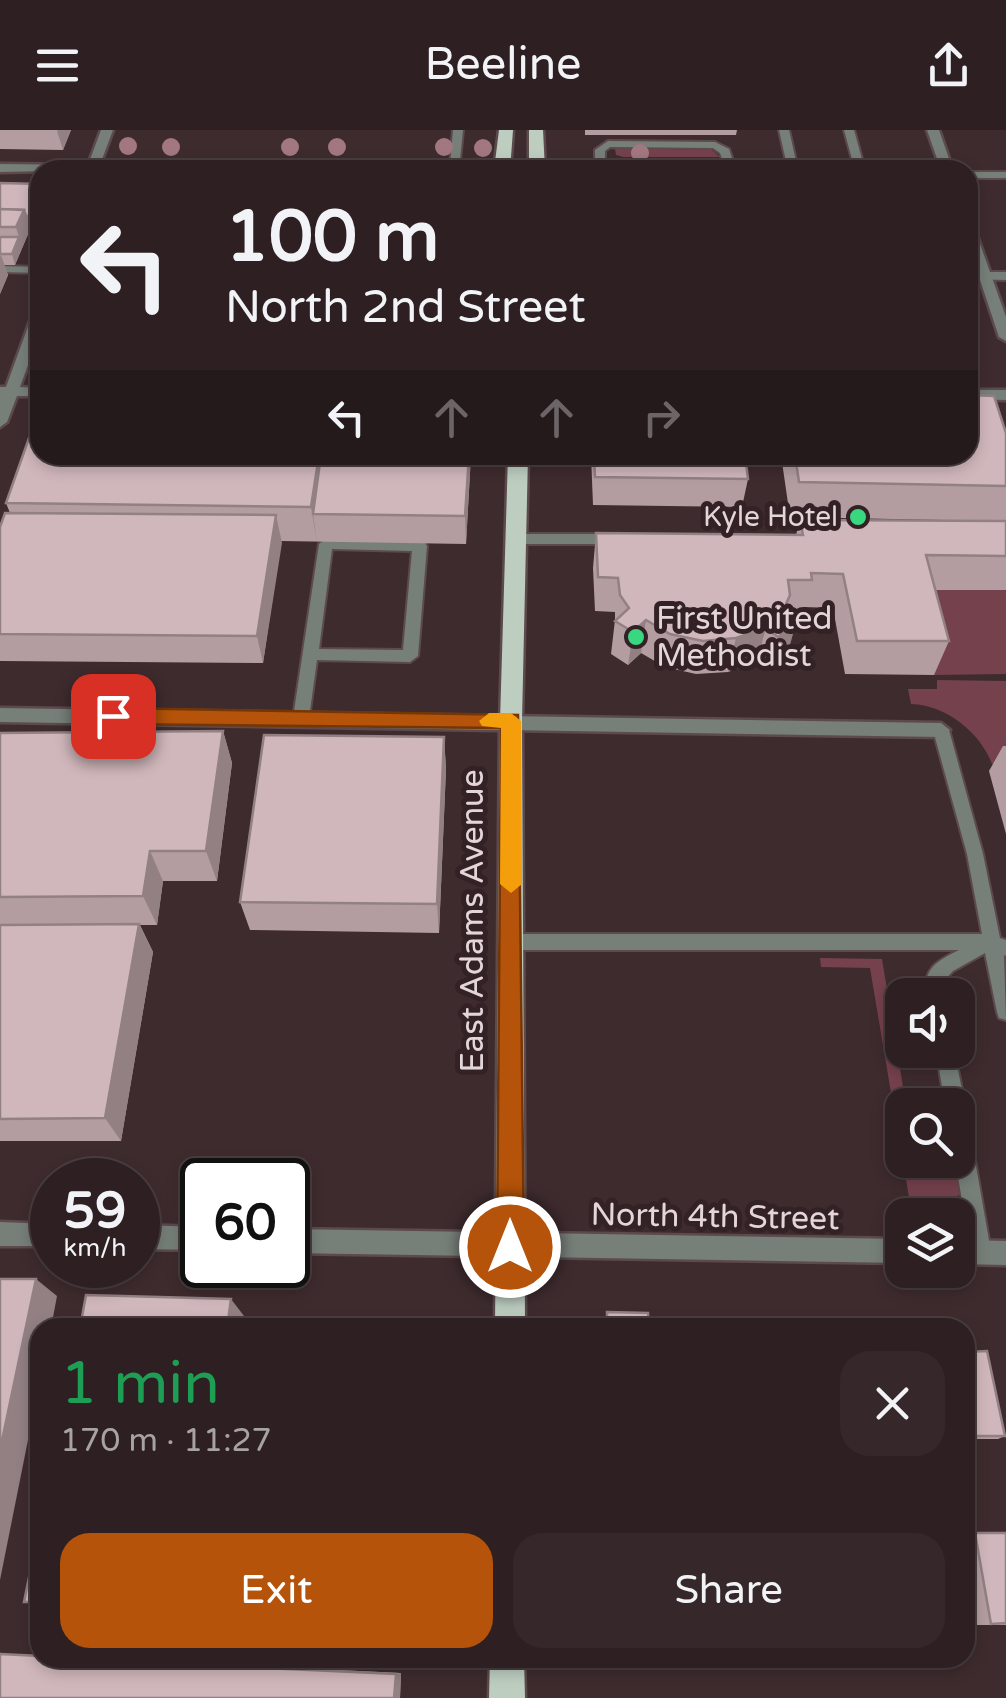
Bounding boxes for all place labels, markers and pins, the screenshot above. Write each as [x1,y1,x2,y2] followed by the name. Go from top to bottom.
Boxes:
[703,500,838,534] place label: Kyle Hotel
[847,506,869,528] marker: Kyle Hotel
[656,600,833,675] place label: First United Methodist
[625,626,647,648] marker: First United Methodist
[71,674,156,759] pin

